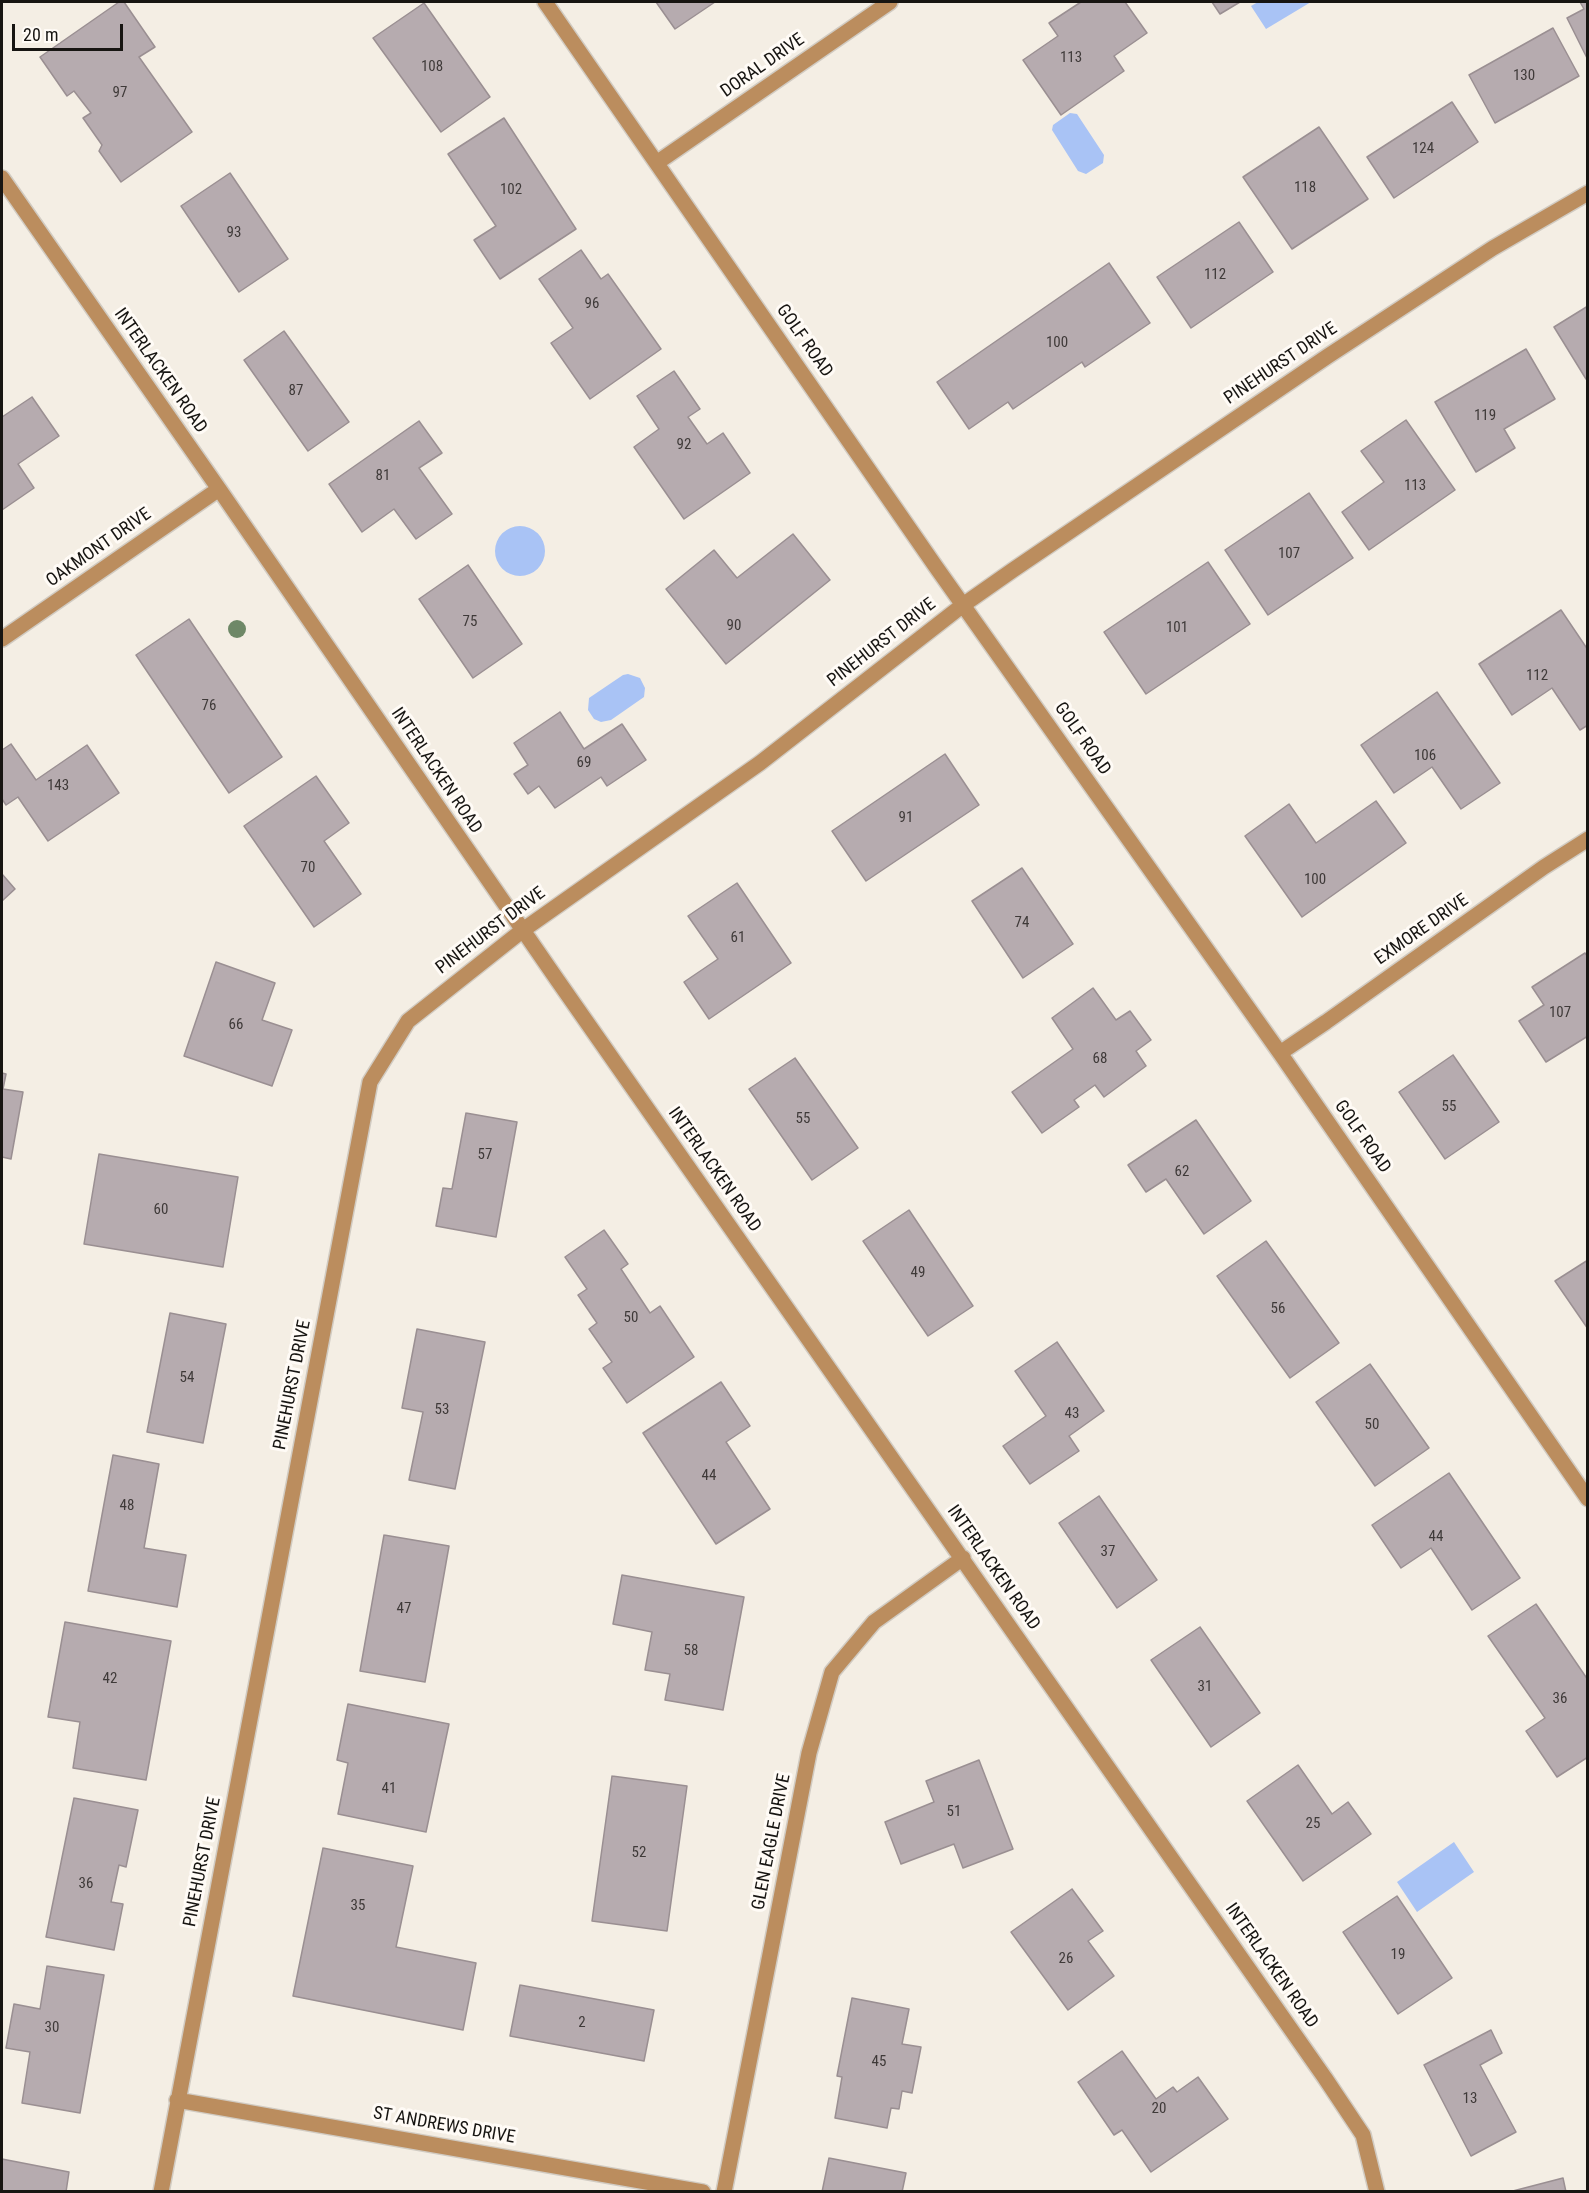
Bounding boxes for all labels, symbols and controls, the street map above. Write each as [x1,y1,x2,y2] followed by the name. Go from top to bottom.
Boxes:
[15,12,126,50] scale bar
[23,24,58,45] text: 20 m
[717,29,809,103] street label: DORAL DRIVE
[1060,49,1082,67] house number: 113
[421,58,443,76] house number: 108
[1513,67,1535,85] house number: 130
[113,84,127,102] house number: 97
[1412,140,1434,158] house number: 124
[1294,179,1316,197] house number: 118
[500,181,522,199] house number: 102
[227,224,241,242] house number: 93
[1204,266,1226,284] house number: 112
[585,295,599,313] house number: 96
[771,301,837,381] street label: GOLF ROAD
[109,304,211,438] street label: INTERLACKEN ROAD
[1220,318,1342,410] street label: PINEHURST DRIVE
[1046,334,1068,352] house number: 100
[289,382,303,400] house number: 87
[1474,407,1496,425] house number: 119
[677,436,691,454] house number: 92
[376,467,390,485] house number: 81
[1404,477,1426,495] house number: 113
[42,504,156,592] street label: OAKMONT DRIVE
[1278,545,1300,563] house number: 107
[824,594,940,692] street label: PINEHURST DRIVE
[463,613,477,631] house number: 75
[727,617,741,635] house number: 90
[1166,619,1188,637] house number: 101
[1526,667,1548,685] house number: 112
[202,697,216,715] house number: 76
[1049,699,1115,779] street label: GOLF ROAD
[386,704,486,838] street label: INTERLACKEN ROAD
[1414,747,1436,765] house number: 106
[577,754,591,772] house number: 69
[47,777,69,795] house number: 143
[899,809,913,827] house number: 91
[301,859,315,877] house number: 70
[1304,871,1326,889] house number: 100
[432,883,550,979] street label: PINEHURST DRIVE
[1371,890,1473,970] street label: EXMORE DRIVE
[1015,914,1029,932] house number: 74
[731,929,745,947] house number: 61
[1549,1004,1571,1022] house number: 107
[229,1016,243,1034] house number: 66
[1093,1050,1107,1068] house number: 68
[1329,1097,1395,1177] street label: GOLF ROAD
[1442,1098,1456,1116] house number: 55
[663,1103,765,1237] street label: INTERLACKEN ROAD
[796,1110,810,1128] house number: 55
[478,1146,492,1164] house number: 57
[1175,1163,1189,1181] house number: 62
[154,1201,168,1219] house number: 60
[911,1264,925,1282] house number: 49
[1271,1300,1285,1318] house number: 56
[624,1309,638,1327] house number: 50
[270,1318,316,1452] street label: PINEHURST DRIVE
[180,1369,194,1387] house number: 54
[435,1401,449,1419] house number: 53
[1065,1405,1079,1423] house number: 43
[1365,1416,1379,1434] house number: 50
[702,1467,716,1485] house number: 44
[120,1497,134,1515] house number: 48
[942,1501,1044,1635] street label: INTERLACKEN ROAD
[1429,1528,1443,1546] house number: 44
[1101,1543,1115,1561] house number: 37
[397,1600,411,1618] house number: 47
[684,1642,698,1660] house number: 58
[103,1670,117,1688] house number: 42
[1198,1678,1212,1696] house number: 31
[1553,1690,1567,1708] house number: 36
[748,1772,796,1912] street label: GLEN EAGLE DRIVE
[382,1780,396,1798] house number: 41
[180,1795,226,1929] street label: PINEHURST DRIVE
[947,1803,961,1821] house number: 51
[1306,1815,1320,1833] house number: 25
[632,1844,646,1862] house number: 52
[79,1875,93,1893] house number: 36
[351,1897,365,1915] house number: 35
[1220,1899,1322,2033] street label: INTERLACKEN ROAD
[1391,1946,1405,1964] house number: 19
[1059,1950,1073,1968] house number: 26
[578,2014,586,2032] house number: 2
[45,2019,59,2037] house number: 30
[872,2053,886,2071] house number: 45
[1463,2090,1477,2108] house number: 13
[1152,2100,1166,2118] house number: 20
[371,2103,517,2149] street label: ST ANDREWS DRIVE

